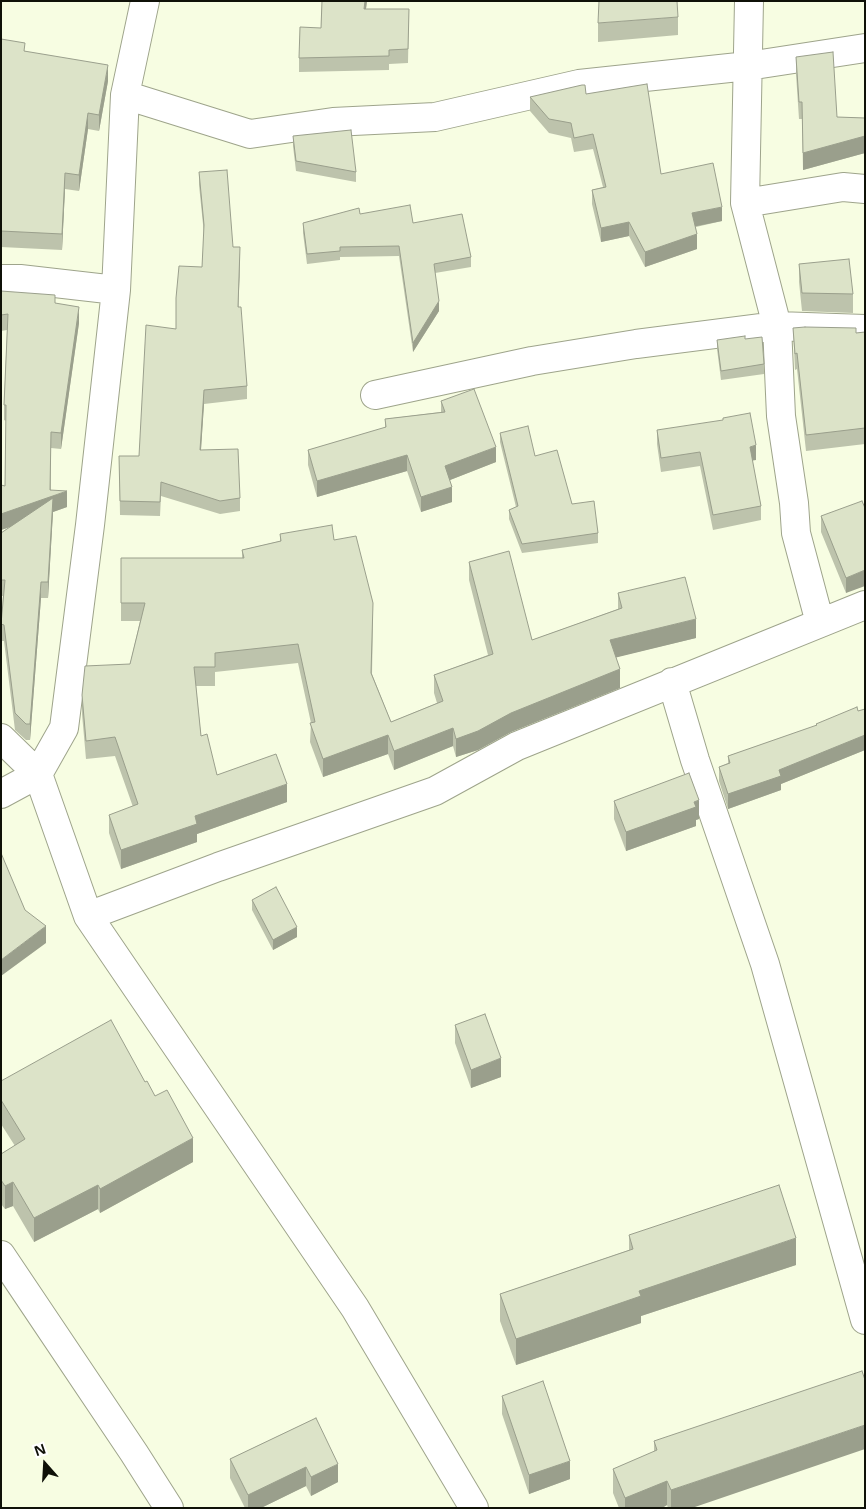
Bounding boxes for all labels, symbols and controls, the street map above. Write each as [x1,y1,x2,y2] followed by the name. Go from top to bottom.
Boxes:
[20,1439,70,1489] north arrow
[31,1439,48,1460] text: N

